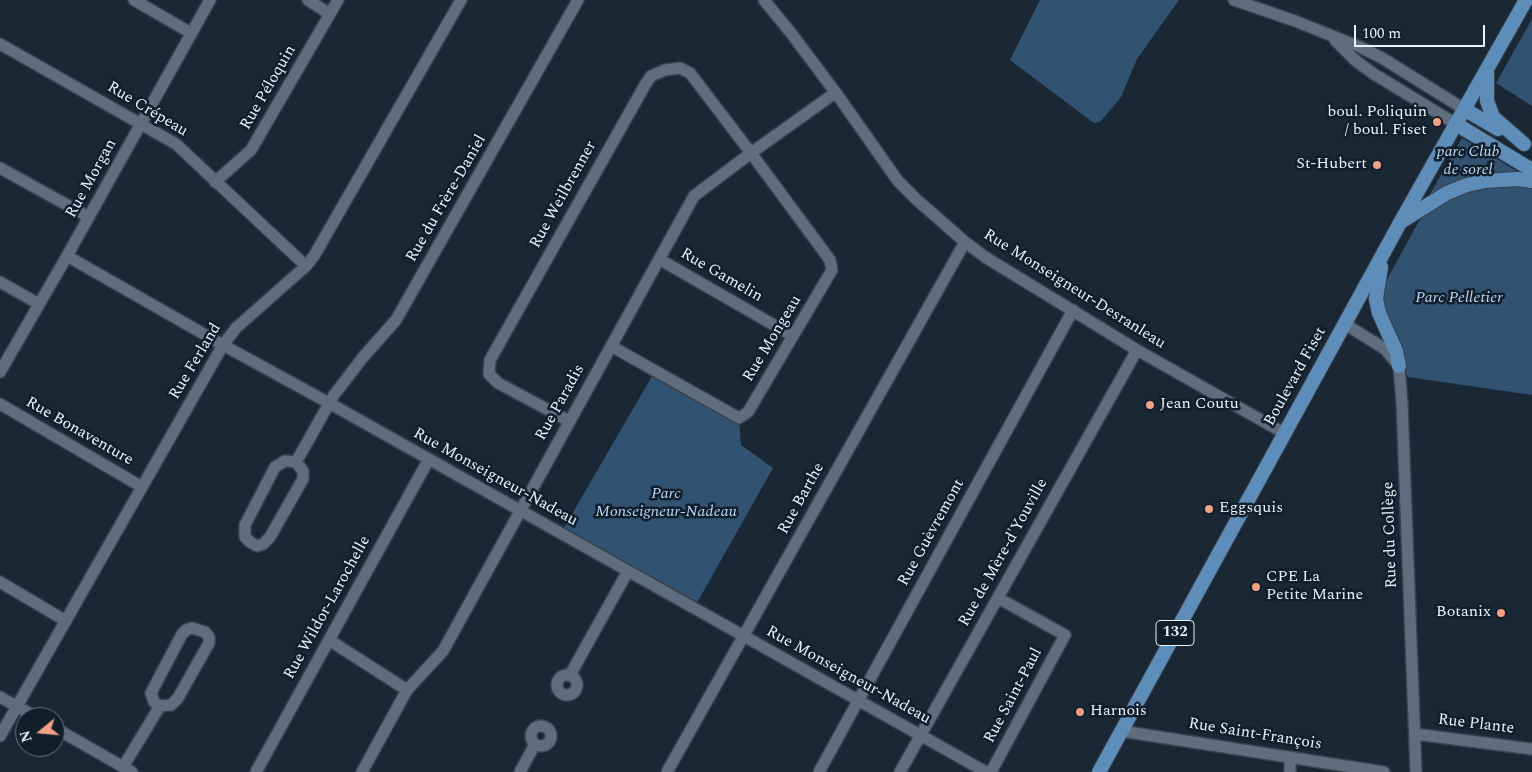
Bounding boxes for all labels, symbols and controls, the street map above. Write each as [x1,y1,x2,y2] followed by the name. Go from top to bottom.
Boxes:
[1357,15,1488,47] scale bar
[1362,22,1401,45] text: 100 m
[237,42,301,134] street label: Rue Péloquin
[103,78,191,142] street label: Rue Crépeau
[1327,103,1427,141] place label: boul. Poliquin / boul. Fiset
[1431,116,1443,128] marker: boul. Poliquin / boul. Fiset
[403,132,491,266] street label: Rue du Frère-Daniel
[62,136,122,222] street label: Rue Morgan
[527,138,601,252] street label: Rue Weilbrenner
[1437,143,1499,181] park label: parc Club de sorel
[1296,155,1367,175] place label: St-Hubert
[1371,159,1383,171] marker: St-Hubert
[979,226,1169,354] street label: Rue Monseigneur-Desranleau
[676,245,766,307] street label: Rue Gamelin
[1415,289,1503,309] park label: Parc Pelletier
[740,292,806,386] street label: Rue Mongeau
[166,320,226,404] street label: Rue Ferland
[1261,324,1331,430] street label: Boulevard Fiset
[532,362,590,444] street label: Rue Paradis
[22,393,136,471] street label: Rue Bonaventure
[1160,395,1239,415] place label: Jean Coutu
[1144,399,1156,411] marker: Jean Coutu
[409,425,581,531] street label: Rue Monseigneur-Nadeau
[775,460,829,538] street label: Rue Barthe
[895,476,969,590] street label: Rue Guèvremont
[955,476,1053,630] street label: Rue de Mère-d'Youville
[1380,481,1402,589] street label: Rue du Collège
[595,485,737,523] park label: Parc Monseigneur-Nadeau
[1219,499,1283,519] place label: Eggsquis
[1203,503,1215,515] marker: Eggsquis
[281,533,375,683] street label: Rue Wildor-Larochelle
[1266,568,1363,606] place label: CPE La Petite Marine
[1250,581,1262,593] marker: CPE La Petite Marine
[1436,603,1491,623] place label: Botanix
[1495,607,1507,619] marker: Botanix
[1156,620,1194,646] road number: 132
[762,623,934,729] street label: Rue Monseigneur-Nadeau
[981,645,1047,747] street label: Rue Saint-Paul
[1090,702,1147,722] place label: Harnois
[1074,706,1086,718] marker: Harnois
[15,707,65,757] north arrow
[1437,711,1515,739] street label: Rue Plante
[1187,715,1323,755] street label: Rue Saint-François
[14,728,38,745] text: N

